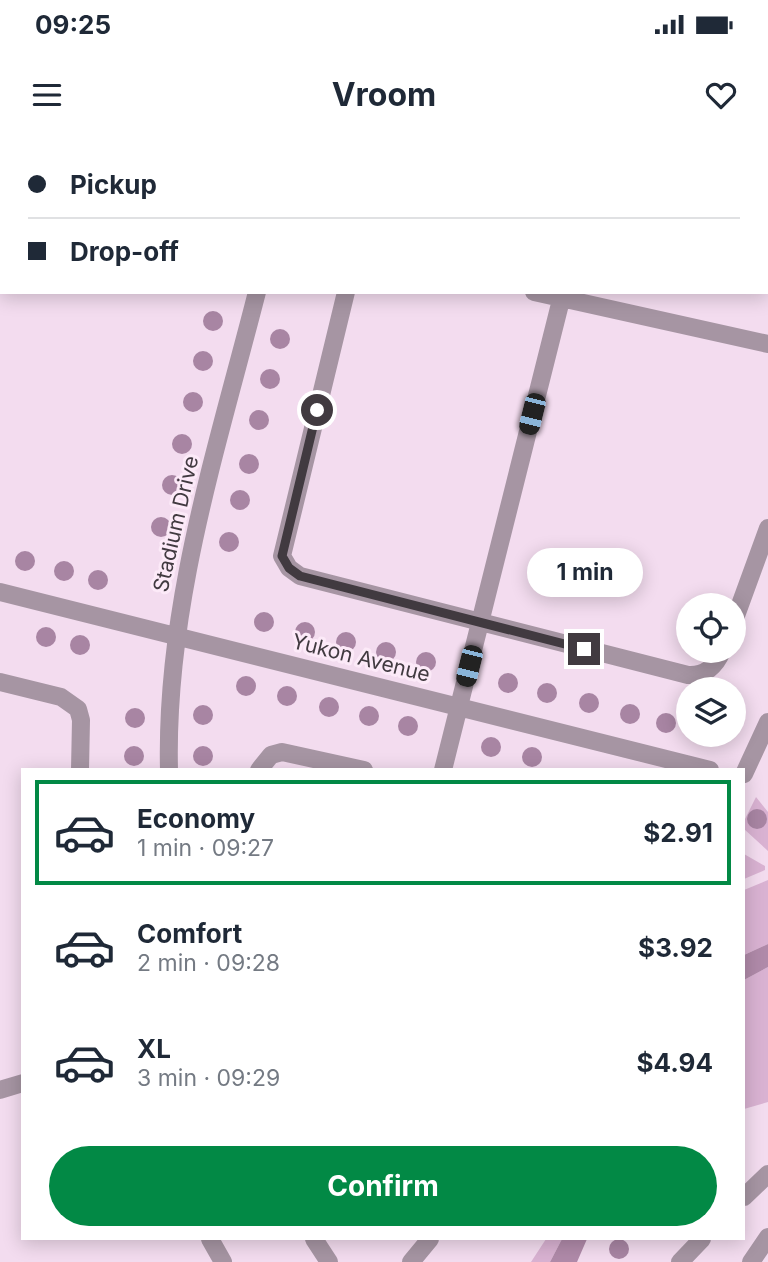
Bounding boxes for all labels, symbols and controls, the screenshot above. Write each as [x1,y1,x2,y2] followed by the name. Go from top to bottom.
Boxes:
[35,9,111,40] text: 09:25
[332,75,436,114] text: Vroom
[28,76,66,114] icon: menu
[702,76,740,114] icon: heart
[70,169,157,200] text: Pickup
[70,236,179,267] text: Drop-off
[517,391,548,437] car
[301,394,333,426] route start
[148,453,203,594] street label: Stadium Drive
[526,547,642,596] callout: 1 min
[557,558,613,586] text: 1 min
[676,593,746,747] map controls
[676,593,746,663] button: locate
[289,628,433,687] street label: Yukon Avenue
[568,633,600,665] route end
[454,643,485,689] car
[676,677,746,747] button: layers
[53,801,116,864] icon: car
[137,803,255,834] text: Economy
[643,817,713,848] text: $2.91
[137,834,274,862] text: 1 min · 09:27
[53,916,116,979] icon: car
[137,918,242,949] text: Comfort
[638,932,713,963] text: $3.92
[137,949,280,977] text: 2 min · 09:28
[53,1031,116,1094] icon: car
[137,1033,171,1064] text: XL
[636,1047,713,1078] text: $4.94
[137,1064,280,1092] text: 3 min · 09:29
[49,1146,717,1226] button: Confirm

